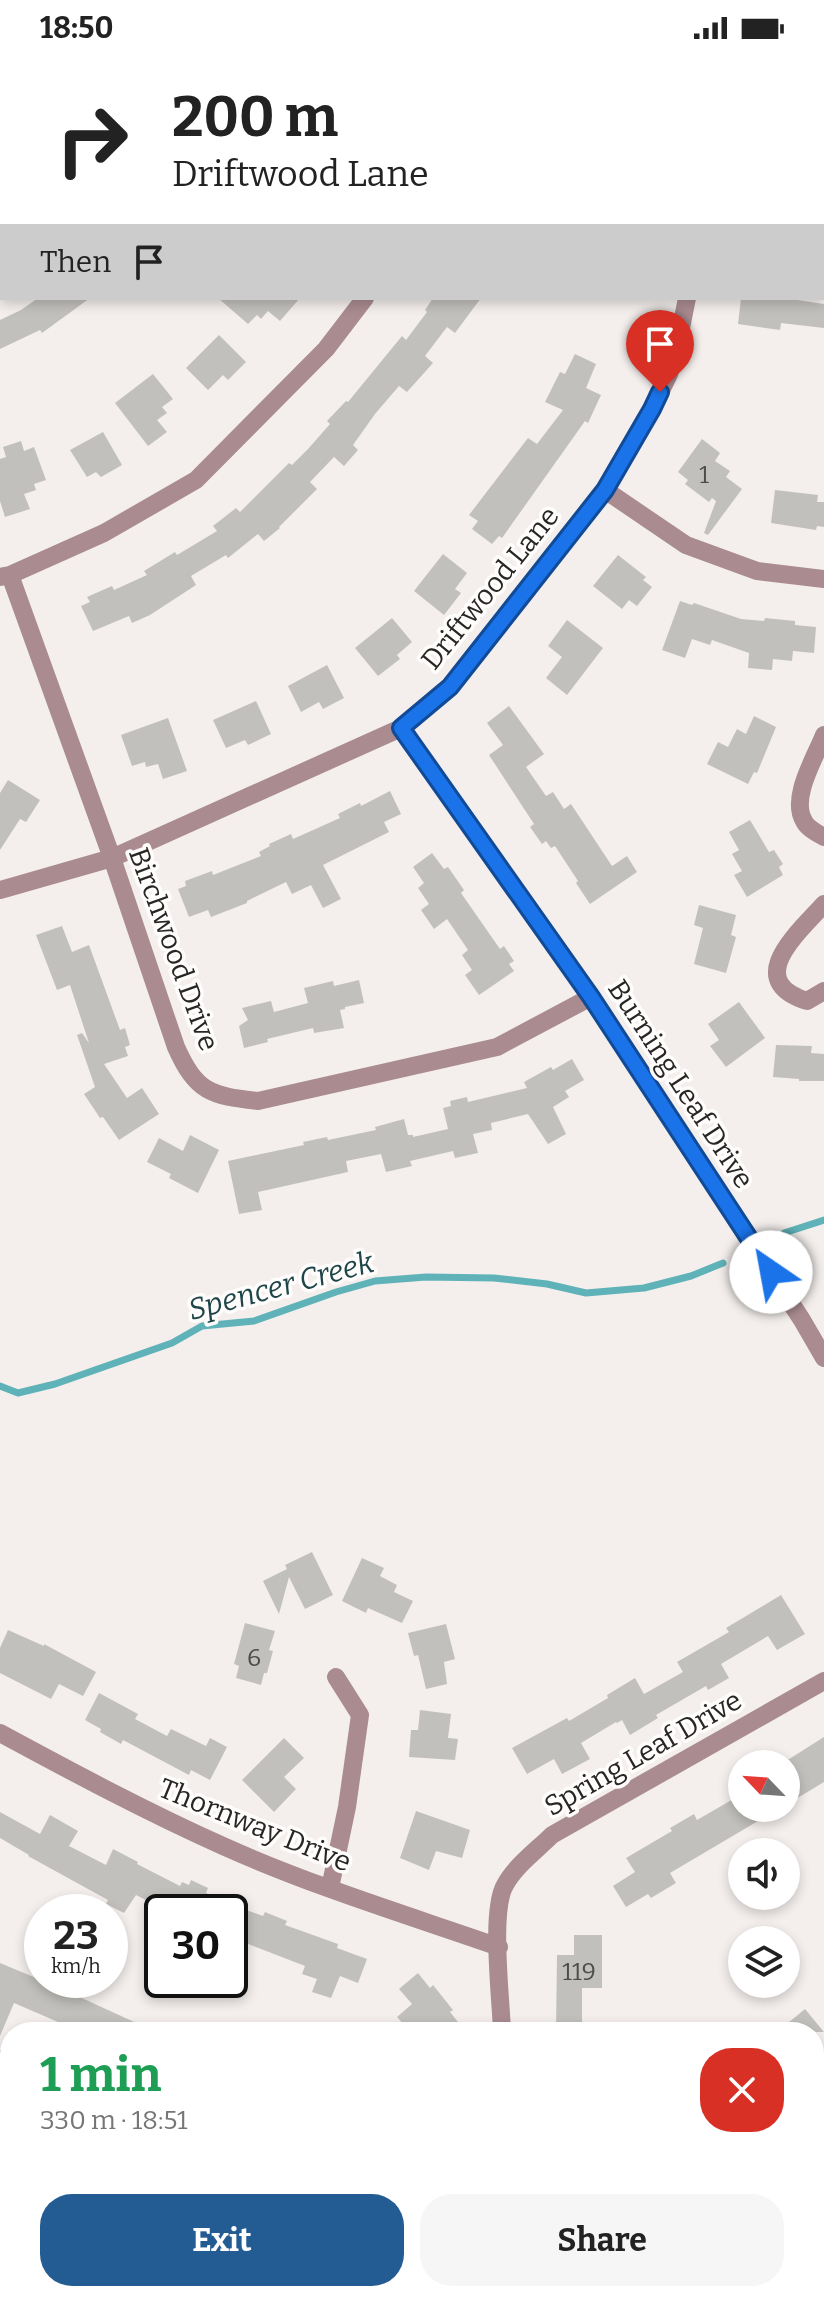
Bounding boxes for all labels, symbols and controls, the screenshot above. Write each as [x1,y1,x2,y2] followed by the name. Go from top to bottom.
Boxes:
[40,10,113,46] text: 18:50
[172,84,338,151] text: 200 m
[40,88,144,192] icon: right
[172,152,429,196] text: Driftwood Lane
[127,240,171,284] icon: arrive
[40,244,111,280] text: Then
[626,310,694,392] pin
[638,322,682,366] icon: arrive
[699,461,709,489] house number: 1
[414,500,566,676] street label: Driftwood Lane
[122,843,226,1055] street label: Birchwood Drive
[601,973,761,1195] street label: Burning Leaf Drive
[729,1230,813,1314] position arrow
[184,1244,378,1328] water label: Spencer Creek
[247,1644,261,1672] house number: 6
[539,1683,747,1823] street label: Spring Leaf Drive
[728,1750,800,1822] north arrow
[728,1750,800,1998] map controls
[154,1771,356,1879] street label: Thornway Drive
[728,1838,800,1910] button: sound
[144,1894,248,1998] speed limit sign: 30
[53,1912,99,1960] text: 23
[728,1926,800,1998] button: layers
[51,1954,101,1978] text: km/h
[562,1958,596,1986] house number: 119
[40,2046,161,2104] text: 1 min
[700,2048,784,2132] button: close
[40,2105,188,2136] text: 330 m · 18:51
[40,2194,404,2286] button: Exit
[420,2194,784,2286] button: Share

